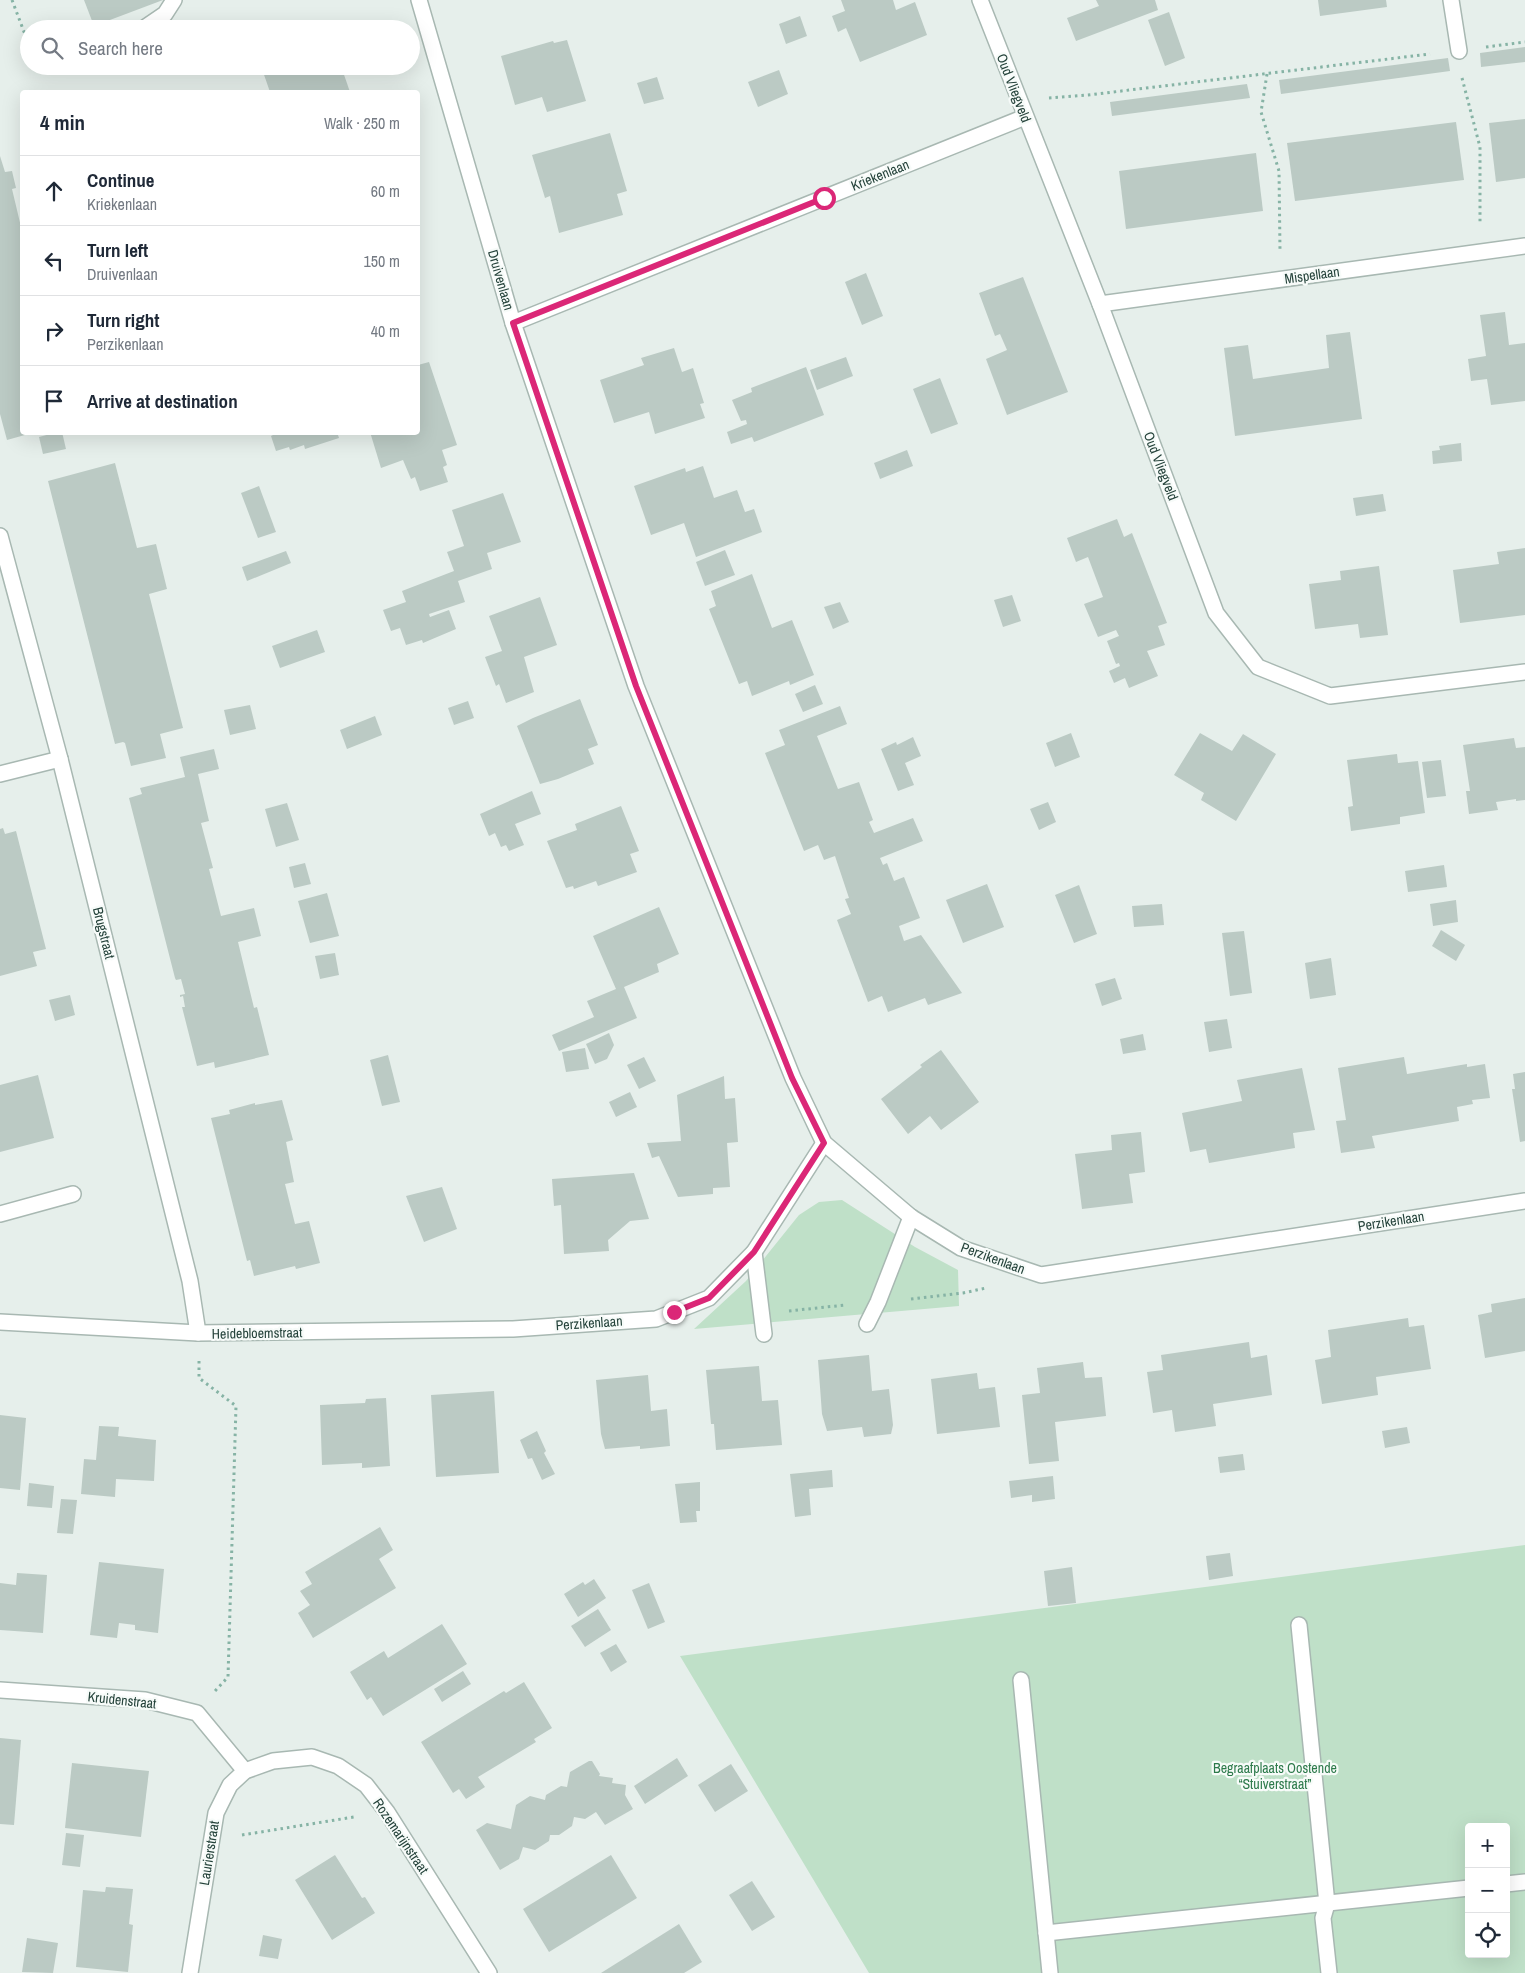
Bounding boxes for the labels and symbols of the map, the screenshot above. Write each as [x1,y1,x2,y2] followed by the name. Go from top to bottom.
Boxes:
[993,51,1035,125] street label: Oud Vliegveld
[848,155,912,195] street label: Kriekenlaan
[813,187,836,210] route start
[484,248,518,312] street label: Druivenlaan
[1283,262,1341,288] street label: Mispellaan
[1140,429,1182,503] street label: Oud Vliegveld
[89,905,119,961] street label: Brugstraat
[1356,1207,1426,1235] street label: Perzikenlaan
[958,1238,1028,1278] street label: Perzikenlaan
[663,1301,686,1324] route end
[555,1312,623,1334] street label: Perzikenlaan
[212,1323,302,1343] street label: Heidebloemstraat
[87,1687,157,1713] street label: Kruidenstraat
[1213,1759,1337,1793] park label: Begraafplaats Oostende “Stuiverstraat”
[369,1795,433,1877] street label: Rozemarijnstraat
[195,1819,223,1887] street label: Laurierstraat

